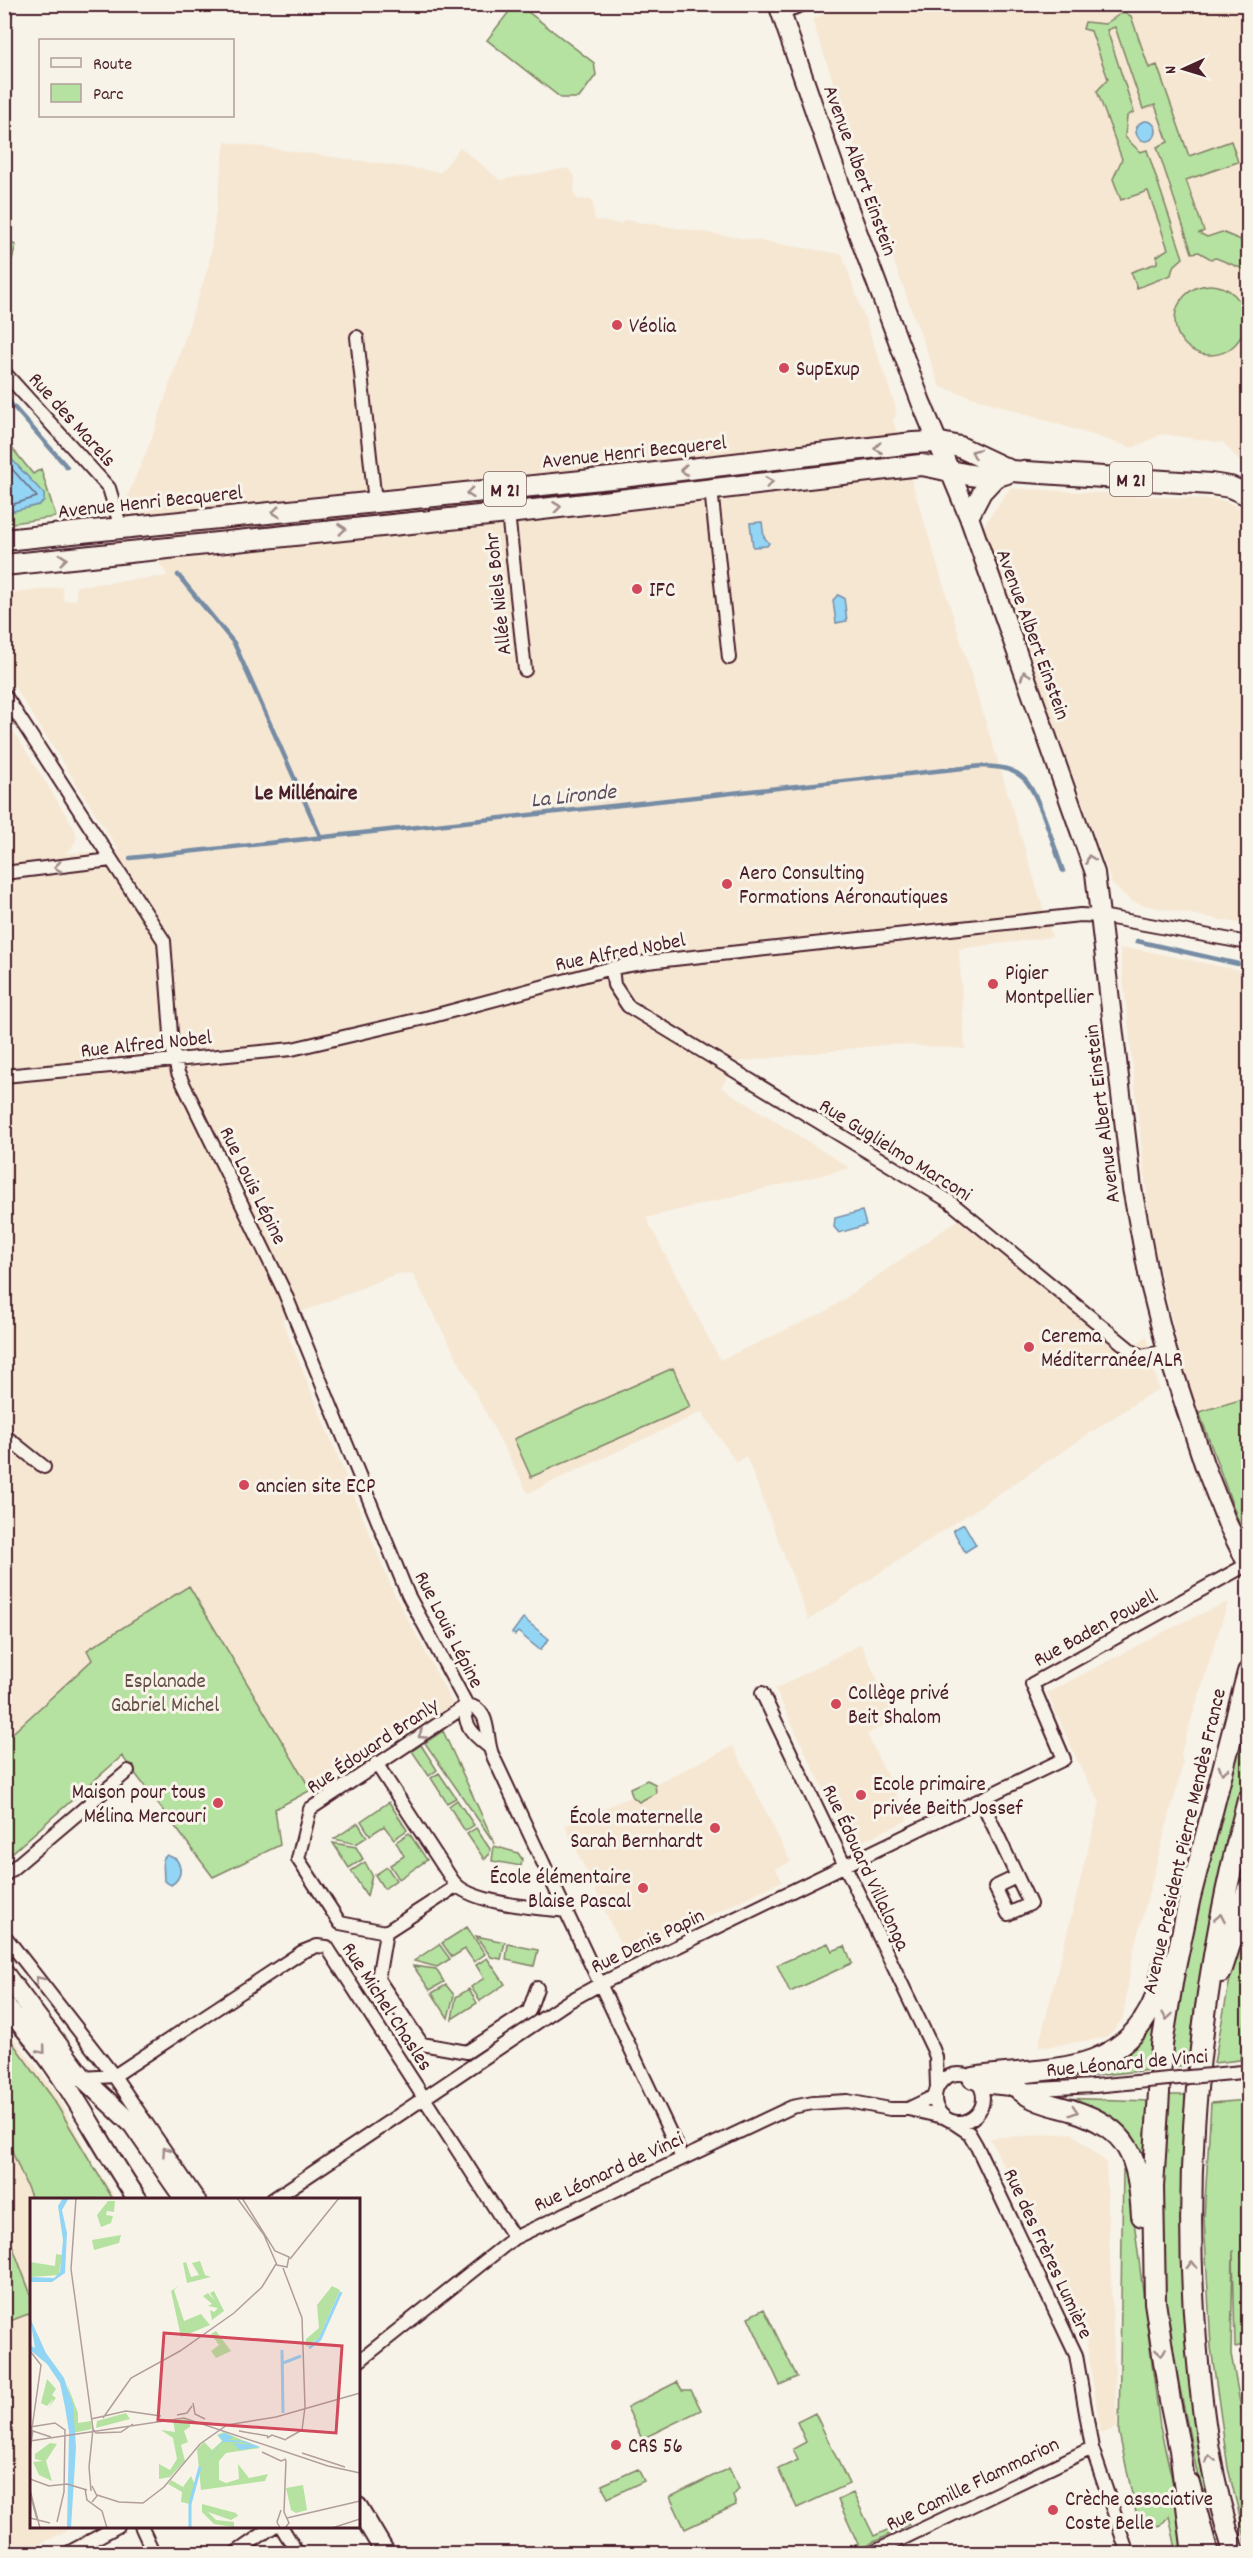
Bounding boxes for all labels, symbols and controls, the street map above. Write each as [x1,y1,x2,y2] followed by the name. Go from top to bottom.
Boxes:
[39,39,234,117] legend
[1154,39,1214,99] north arrow
[93,53,132,78] text: Route
[1160,65,1183,75] text: N
[813,81,903,261] street label: Avenue Albert Einstein
[93,83,124,108] text: Parc
[629,313,677,343] place label: Véolia
[610,318,624,332] marker: Véolia
[796,356,860,386] place label: SupExup
[777,361,791,375] marker: SupExup
[20,367,122,475] street label: Rue des Marels
[540,429,728,479] street label: Avenue Henri Becquerel
[874,441,883,454] one-way arrow
[970,449,981,461] one-way arrow
[1110,462,1152,496] road number: M 21
[680,463,689,476] one-way arrow
[484,472,526,506] road number: M 21
[764,476,773,489] one-way arrow
[56,479,244,529] street label: Avenue Henri Becquerel
[465,486,474,499] one-way arrow
[552,502,561,514] one-way arrow
[271,505,280,518] one-way arrow
[337,524,346,536] one-way arrow
[479,531,521,657] street label: Allée Niels Bohr
[986,545,1076,725] street label: Avenue Albert Einstein
[58,553,67,566] one-way arrow
[649,577,675,607] place label: IFC
[630,582,644,596] marker: IFC
[1019,670,1032,681] one-way arrow
[529,777,619,817] water label: La Lironde
[255,779,358,810] district label: Le Millénaire
[1085,854,1098,865] one-way arrow
[53,860,62,873] one-way arrow
[739,860,948,914] place label: Aero Consulting Formations Aéronautiques
[720,877,734,891] marker: Aero Consulting Formations Aéronautiques
[553,927,688,981] street label: Rue Alfred Nobel
[1005,960,1094,1014] place label: Pigier Montpellier
[986,977,1000,991] marker: Pigier Montpellier
[1078,1023,1130,1205] street label: Avenue Albert Einstein
[79,1024,213,1068] street label: Rue Alfred Nobel
[812,1092,977,1211] street label: Rue Guglielmo Marconi
[210,1122,293,1250] street label: Rue Louis Lépine
[1041,1323,1183,1377] place label: Cerema Méditerranée/ALR
[1022,1340,1036,1354] marker: Cerema Méditerranée/ALR
[256,1473,376,1503] place label: ancien site ECP
[237,1478,251,1492] marker: ancien site ECP
[405,1567,490,1694] street label: Rue Louis Lépine
[1029,1583,1164,1676] street label: Rue Baden Powell
[111,1668,219,1722] park label: Esplanade Gabriel Michel
[848,1680,949,1734] place label: Collège privé Beit Shalom
[1136,1686,1236,1998] street label: Avenue Président Pierre Mendès France
[301,1692,446,1803] street label: Rue Édouard Branly
[829,1697,843,1711] marker: Collège privé Beit Shalom
[418,1727,428,1739] one-way arrow
[1218,1764,1231,1774] one-way arrow
[873,1771,1023,1825] place label: Ecole primaire privée Beith Jossef
[72,1779,206,1833] place label: Maison pour tous Mélina Mercouri
[813,1780,916,1957] street label: Rue Édouard Villalonga
[854,1788,868,1802] marker: Ecole primaire privée Beith Jossef
[211,1796,225,1810] marker: Maison pour tous Mélina Mercouri
[569,1804,703,1858] place label: École maternelle Sarah Bernhardt
[708,1821,722,1835] marker: École maternelle Sarah Bernhardt
[490,1864,631,1918] place label: École élémentaire Blaise Pascal
[636,1881,650,1895] marker: École élémentaire Blaise Pascal
[586,1902,710,1983] street label: Rue Denis Papin
[1213,1913,1226,1923] one-way arrow
[333,1937,438,2078] street label: Rue Michel Chasles
[36,1976,47,1987] one-way arrow
[1161,2011,1173,2021] one-way arrow
[34,2043,45,2054] one-way arrow
[1045,2043,1209,2087] street label: Rue Léonard de Vinci
[1068,2104,1079,2117] one-way arrow
[529,2126,689,2222] street label: Rue Léonard de Vinci
[162,2147,173,2158] one-way arrow
[994,2164,1099,2344] street label: Rue des Frères Lumière
[30,2198,360,2528] inset map
[1186,2260,1198,2269] one-way arrow
[1155,2347,1167,2356] one-way arrow
[882,2431,1065,2541] street label: Rue Camille Flammarion
[628,2433,683,2463] place label: CRS 56
[609,2438,623,2452] marker: CRS 56
[1204,2454,1217,2464] one-way arrow
[1065,2486,1213,2540] place label: Crèche associative Coste Belle
[1046,2503,1060,2517] marker: Crèche associative Coste Belle

